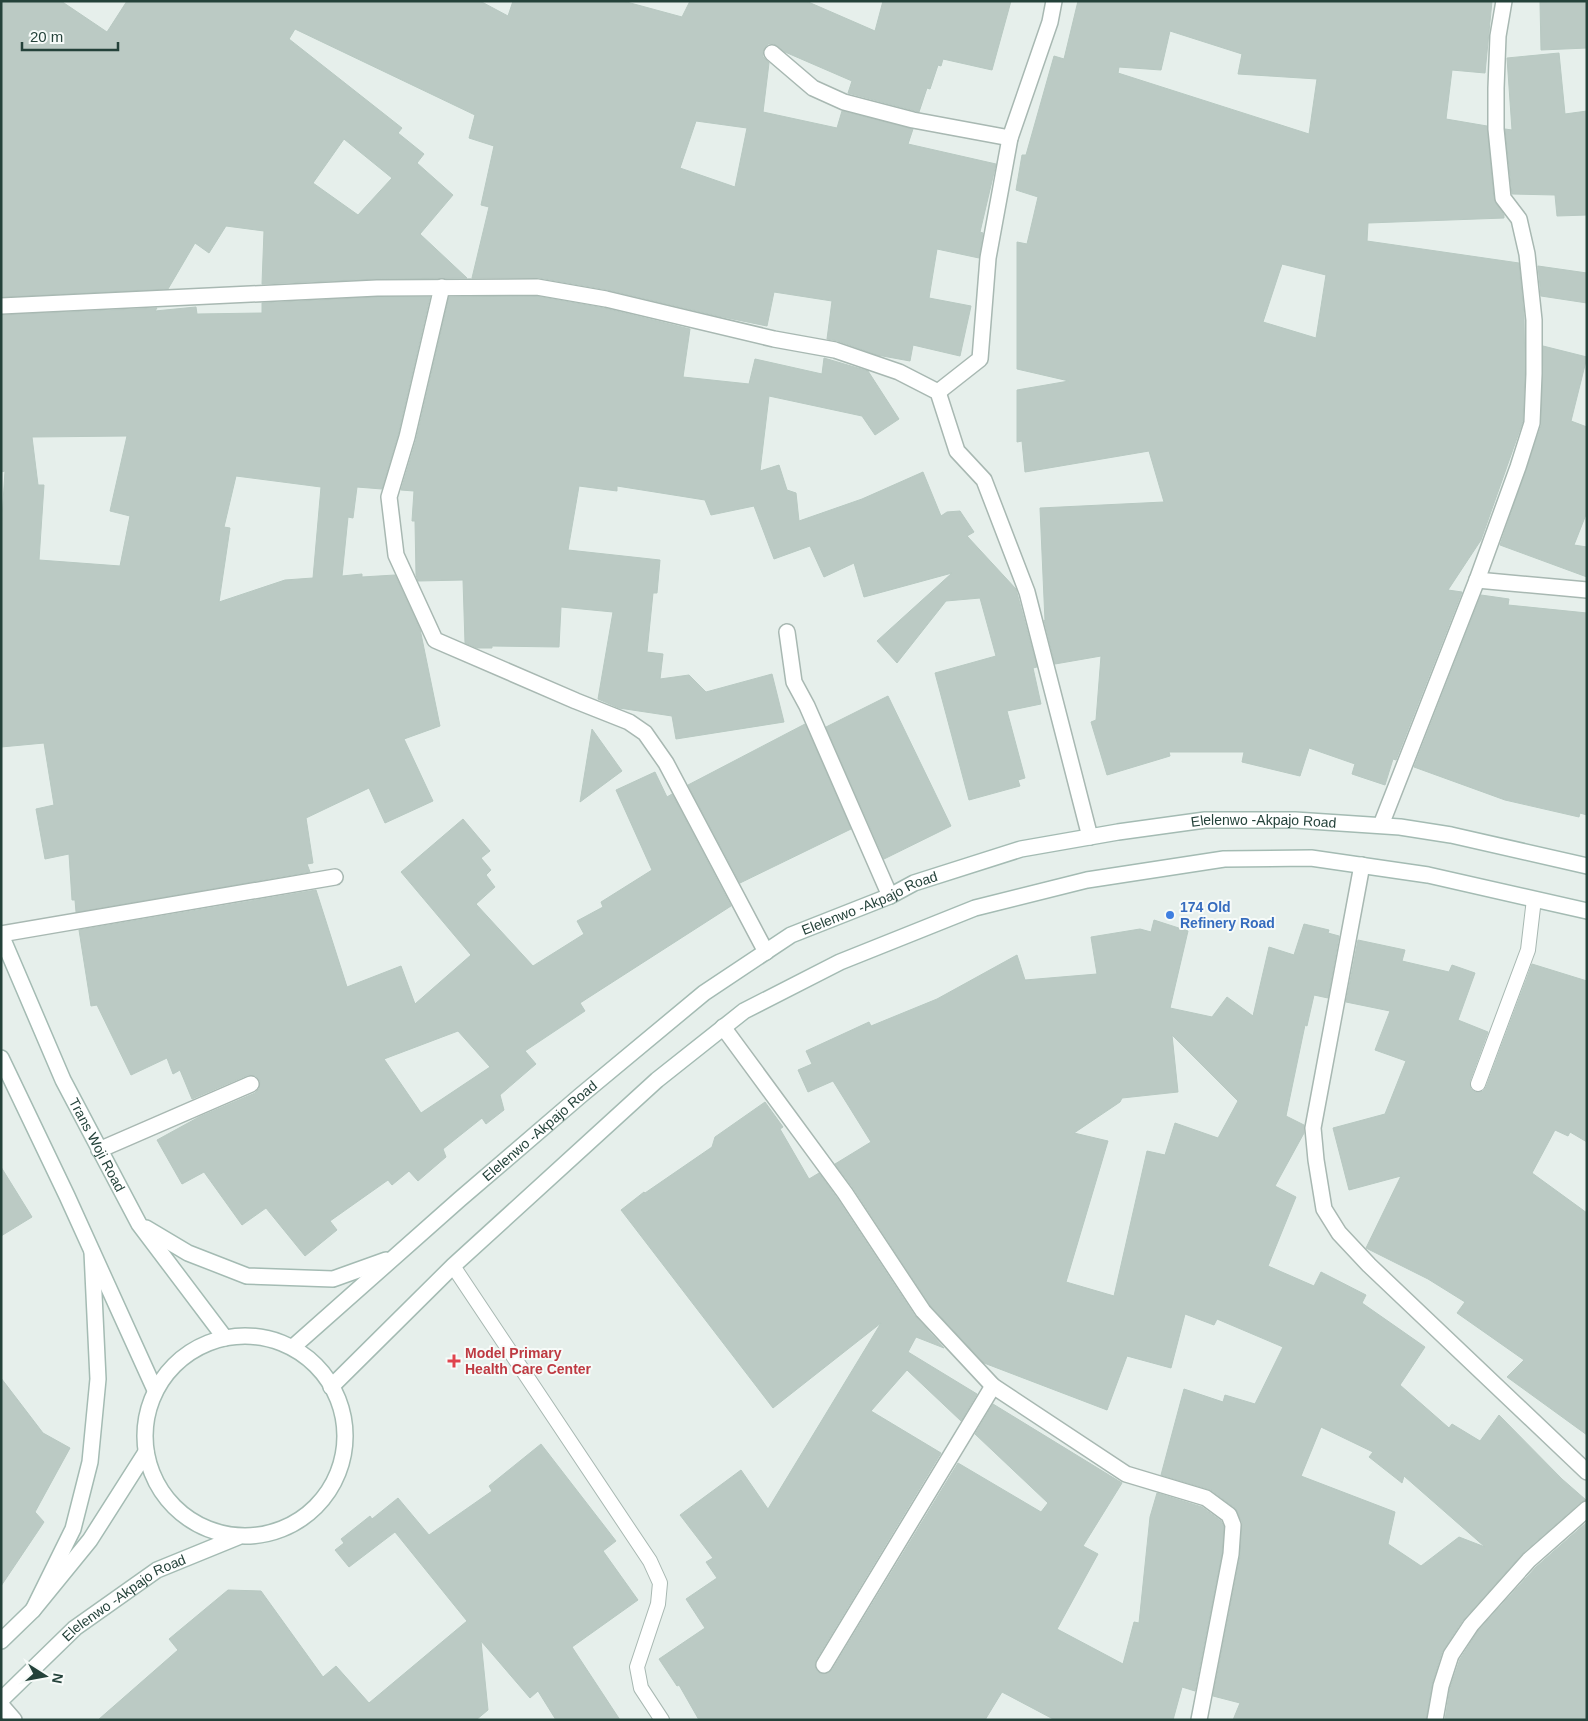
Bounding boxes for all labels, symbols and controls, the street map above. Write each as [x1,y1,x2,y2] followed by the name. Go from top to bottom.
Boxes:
[22,20,119,52] scale bar
[30,28,63,45] text: 20 m
[1190,812,1337,831] street label: Elelenwo -Akpajo Road
[799,868,939,938] street label: Elelenwo -Akpajo Road
[1180,899,1275,931] place label: 174 Old Refinery Road
[1164,909,1176,921] marker: 174 Old Refinery Road
[479,1077,600,1184] street label: Elelenwo -Akpajo Road
[66,1095,128,1194] street label: Trans Woji Road
[465,1345,592,1377] place label: Model Primary Health Care Center
[447,1354,461,1368] marker: Model Primary Health Care Center
[59,1551,188,1644] street label: Elelenwo -Akpajo Road
[20,1651,70,1701] north arrow
[49,1672,67,1685] text: N

